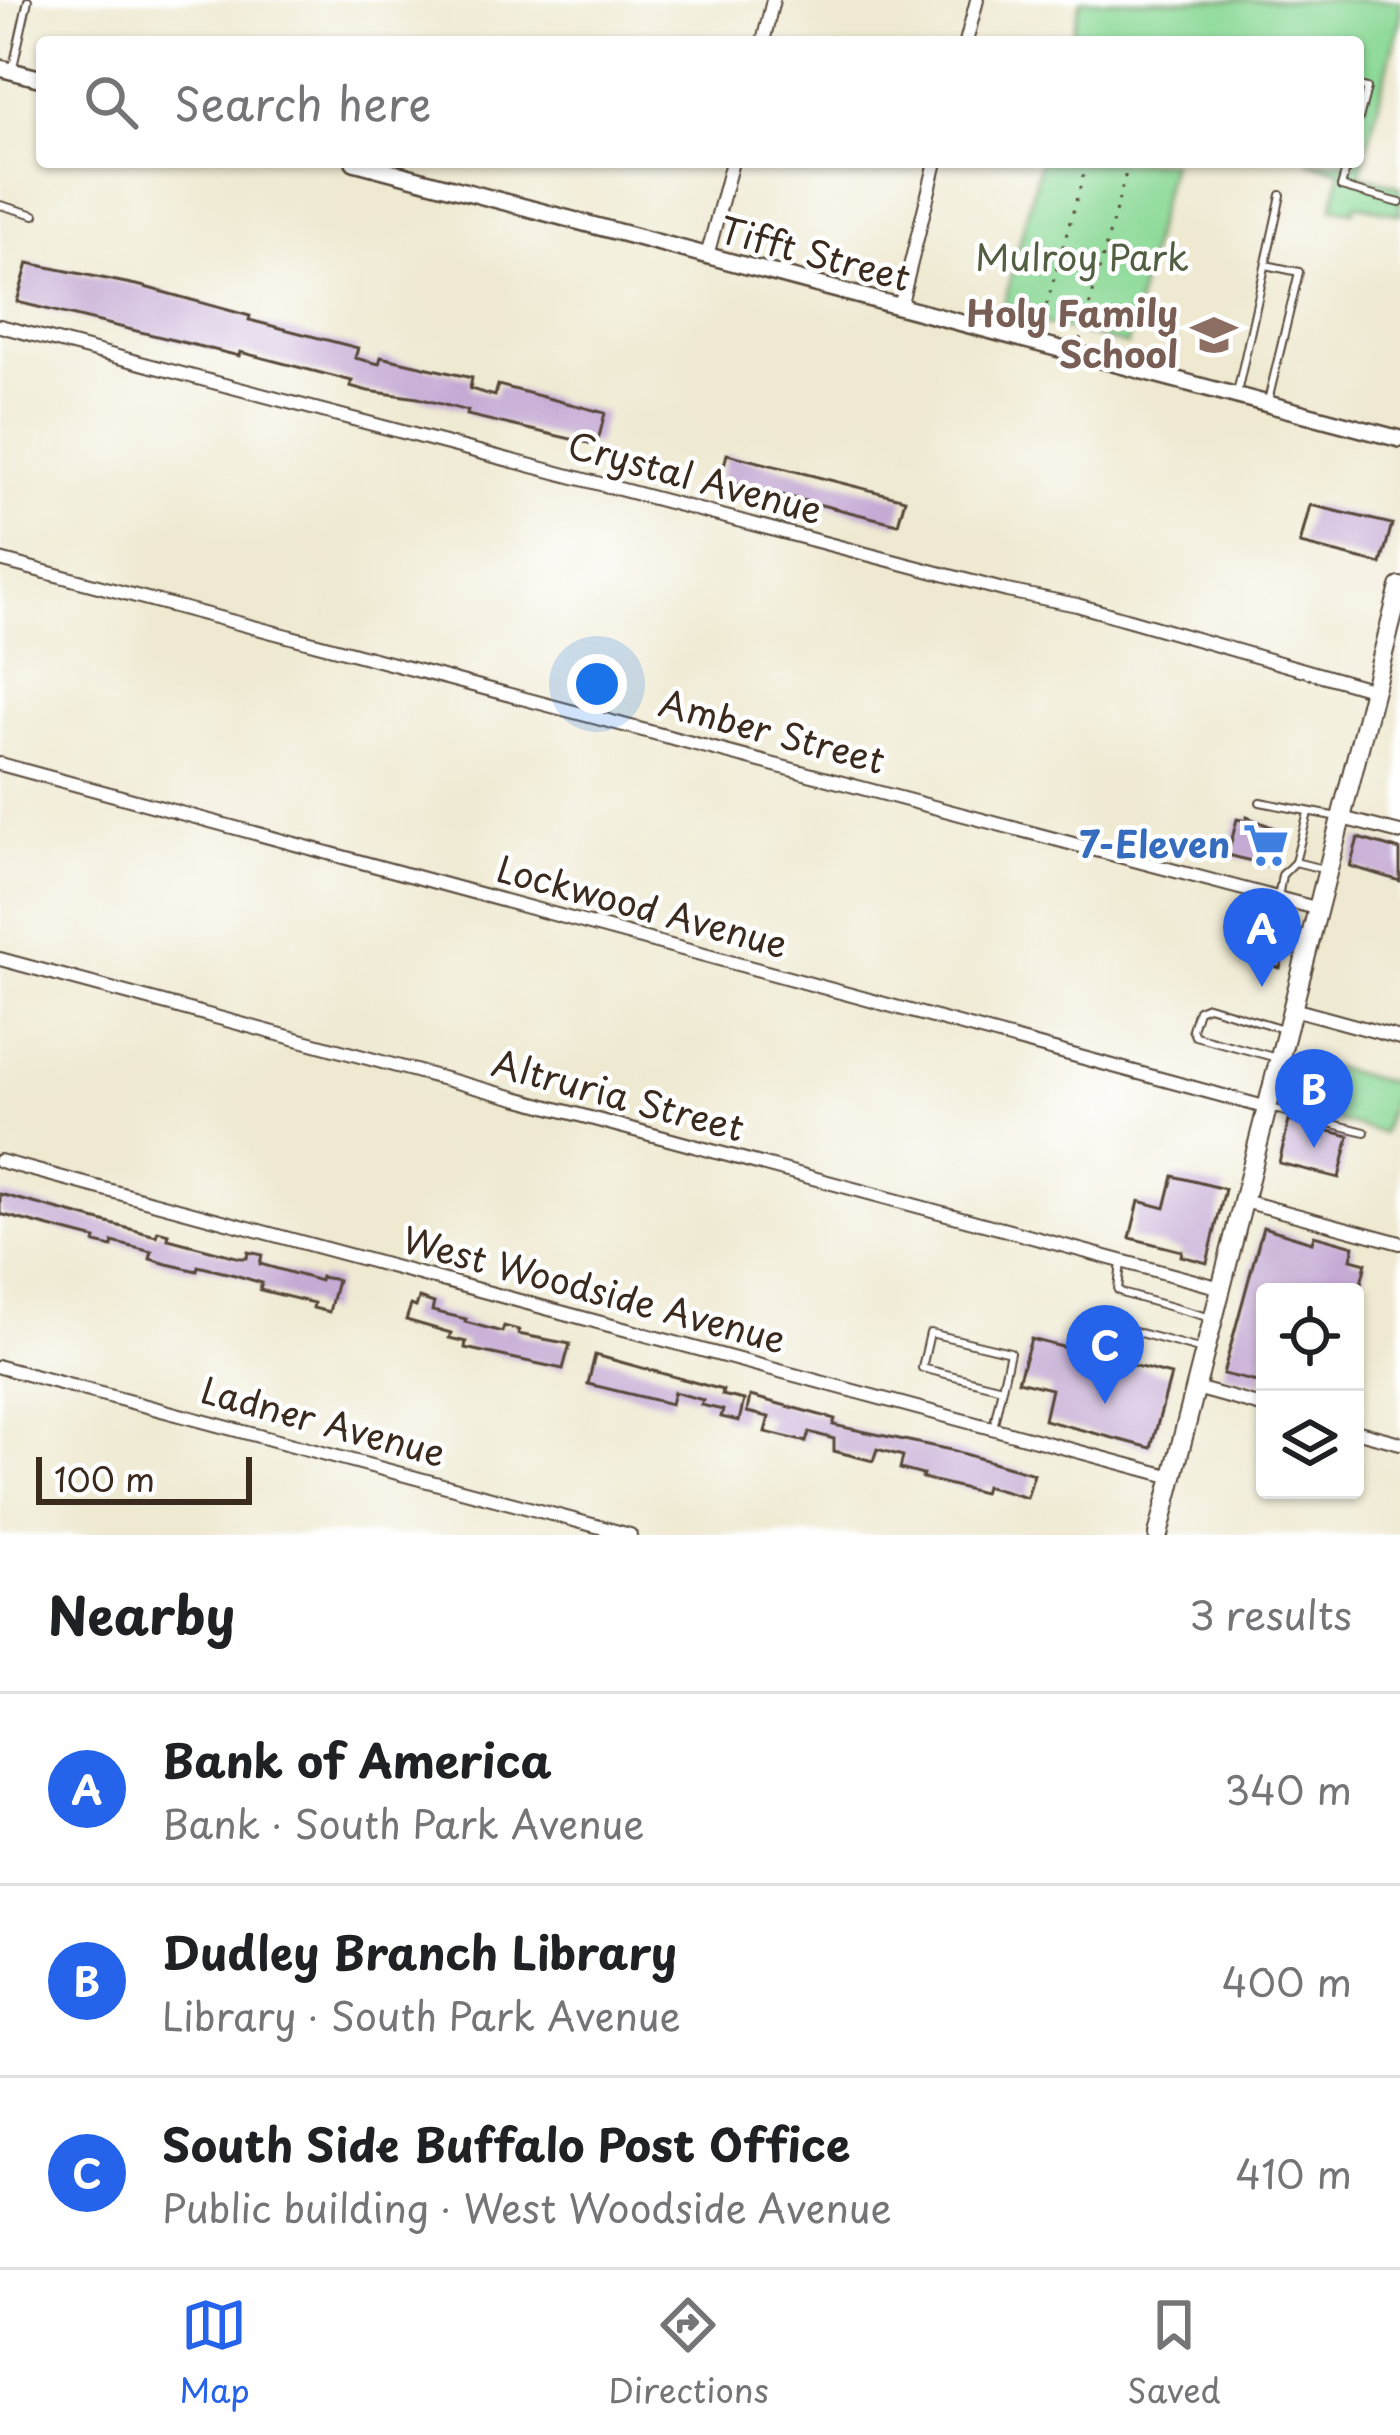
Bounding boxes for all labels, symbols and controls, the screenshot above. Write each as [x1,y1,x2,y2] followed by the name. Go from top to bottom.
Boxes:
[36,36,1364,168] search box
[174,68,431,136] text: Search here
[78,69,144,135] icon: search
[714,201,917,303] street label: Tifft Street
[975,229,1189,283] park label: Mulroy Park
[966,285,1178,380] place label: Holy Family School
[1189,310,1239,360] school or university icon: Holy Family School
[562,416,829,536] street label: Crystal Avenue
[567,654,627,714] your location
[654,674,891,786] street label: Amber Street
[1079,816,1230,870] place label: 7-Eleven
[1241,820,1291,870] supermarket icon: 7-Eleven
[491,840,794,970] street label: Lockwood Avenue
[1223,888,1301,987] pin: A
[486,1034,751,1154] street label: Altruria Street
[1275,1049,1353,1148] pin: B
[397,1211,792,1365] street label: West Woodside Avenue
[1256,1283,1364,1499] map controls
[1256,1283,1364,1391] button: locate
[1066,1305,1144,1404] pin: C
[195,1362,452,1479] street label: Ladner Avenue
[1256,1391,1364,1499] button: layers
[36,1451,252,1504] scale bar
[54,1453,155,1503] text: 100 m
[48,1575,235,1652] text: Nearby
[1189,1584,1352,1643] text: 3 results
[162,1725,552,1793] text: Bank of America
[72,1759,102,1818] text: A
[1224,1759,1352,1818] text: 340 m
[162,1793,645,1852] text: Bank · South Park Avenue
[162,1917,677,1985] text: Dudley Branch Library
[74,1951,100,2010] text: B
[1222,1951,1352,2010] text: 400 m
[162,1985,681,2044] text: Library · South Park Avenue
[162,2109,850,2177] text: South Side Buffalo Post Office
[72,2143,102,2202] text: C
[1235,2143,1352,2202] text: 410 m
[162,2177,892,2236] text: Public building · West Woodside Avenue
[179,2292,250,2414] tab: Map
[608,2292,769,2414] tab: Directions
[1127,2292,1221,2414] tab: Saved

